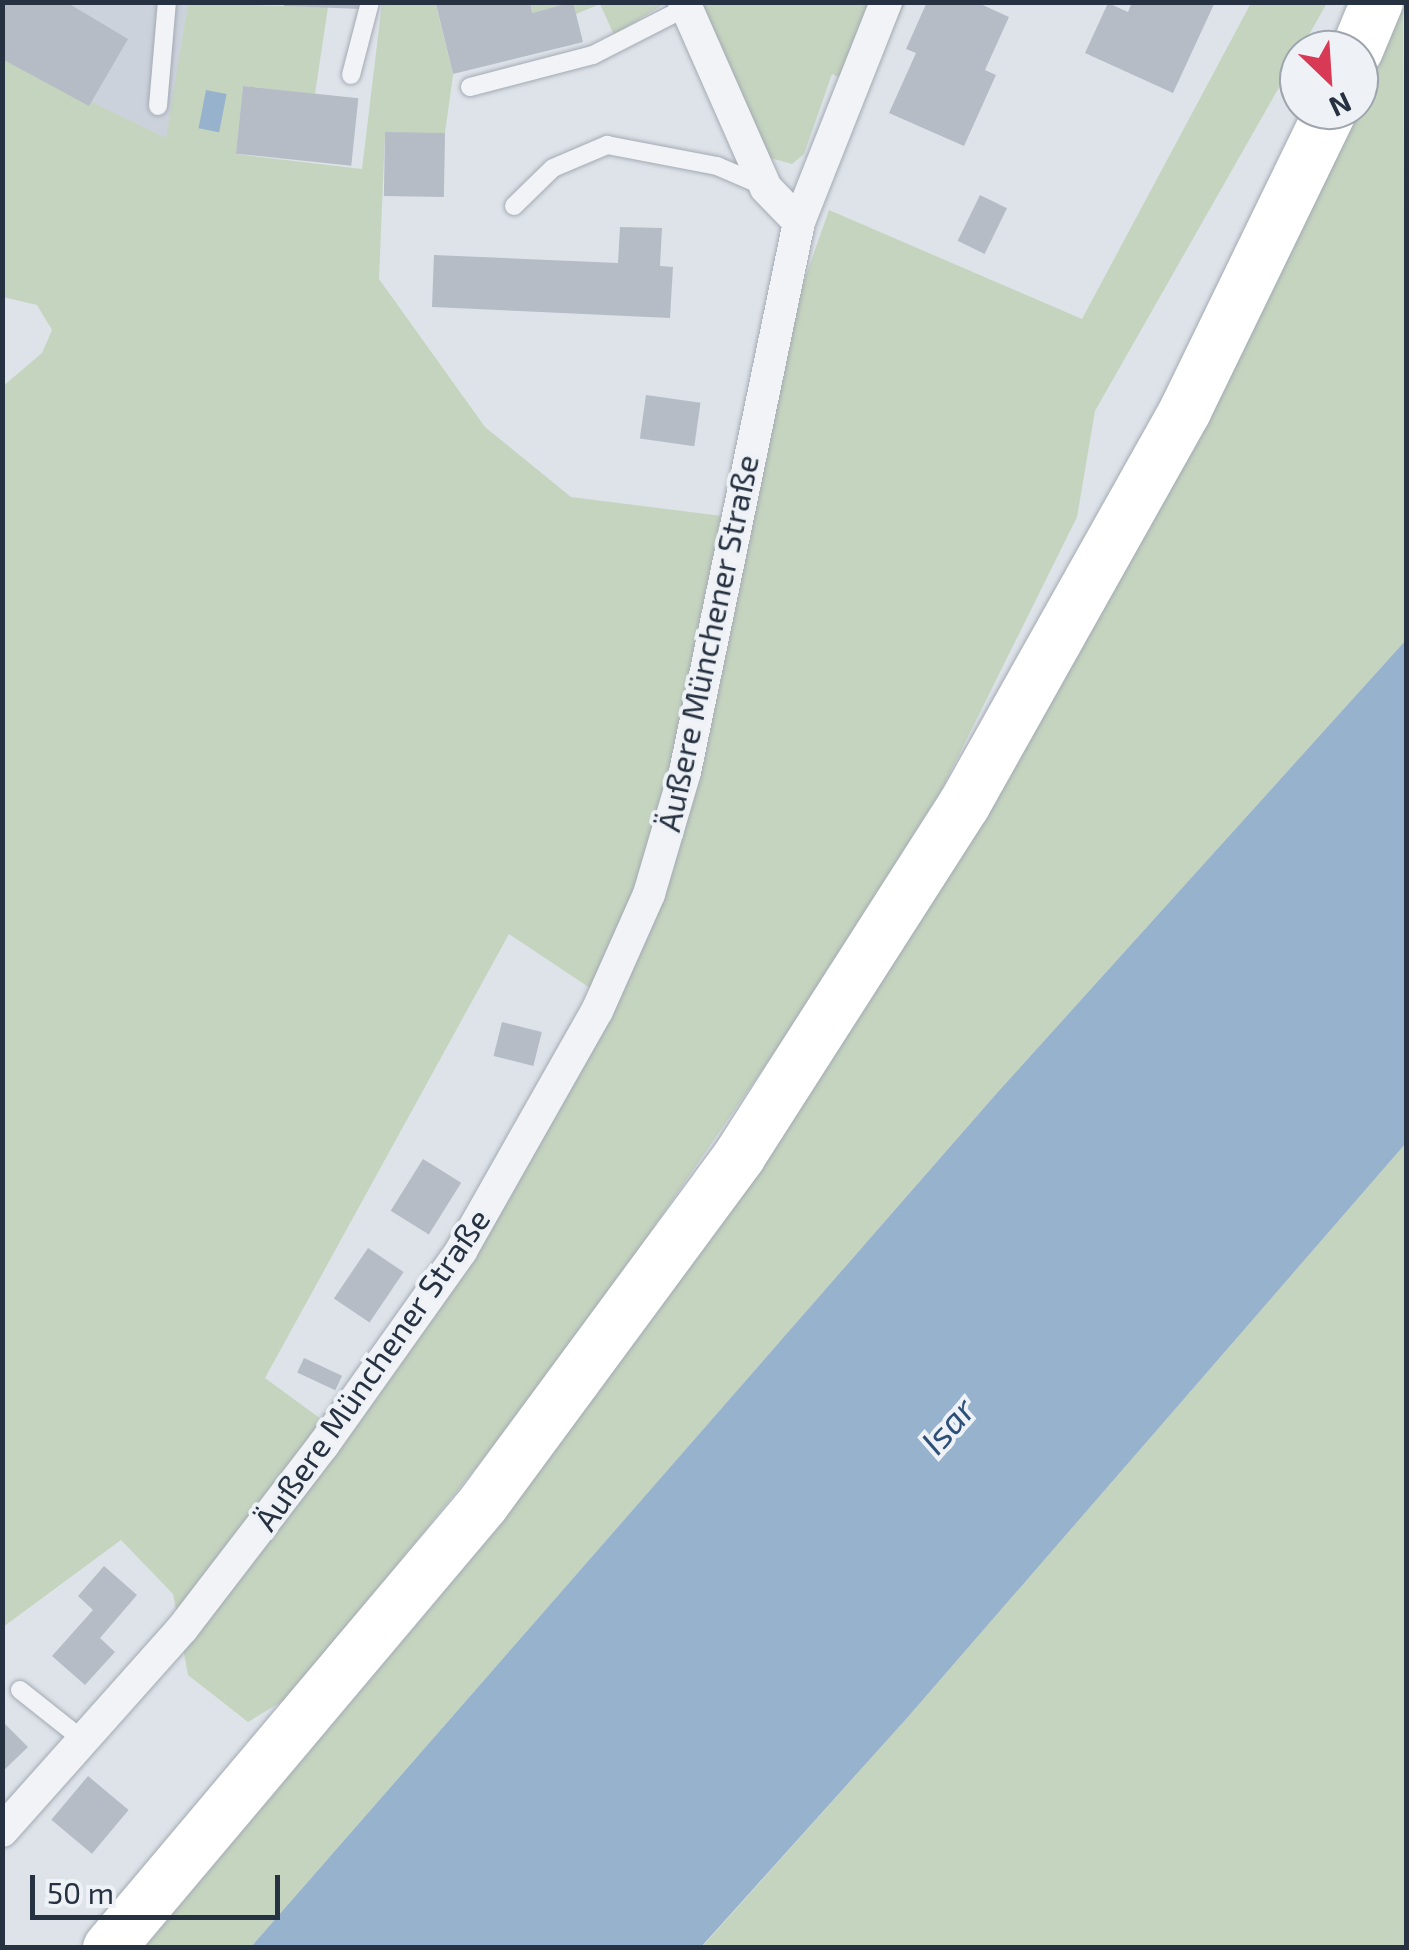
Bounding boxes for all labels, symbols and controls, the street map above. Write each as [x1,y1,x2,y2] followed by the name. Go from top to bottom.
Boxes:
[1279,30,1379,130] north arrow
[1324,86,1357,125] text: N
[648,451,766,835] street label: Äußere Münchener Straße
[245,1200,497,1538] street label: Äußere Münchener Straße
[911,1388,983,1462] water label: Isar
[35,1855,285,1917] scale bar
[47,1874,114,1910] text: 50 m

